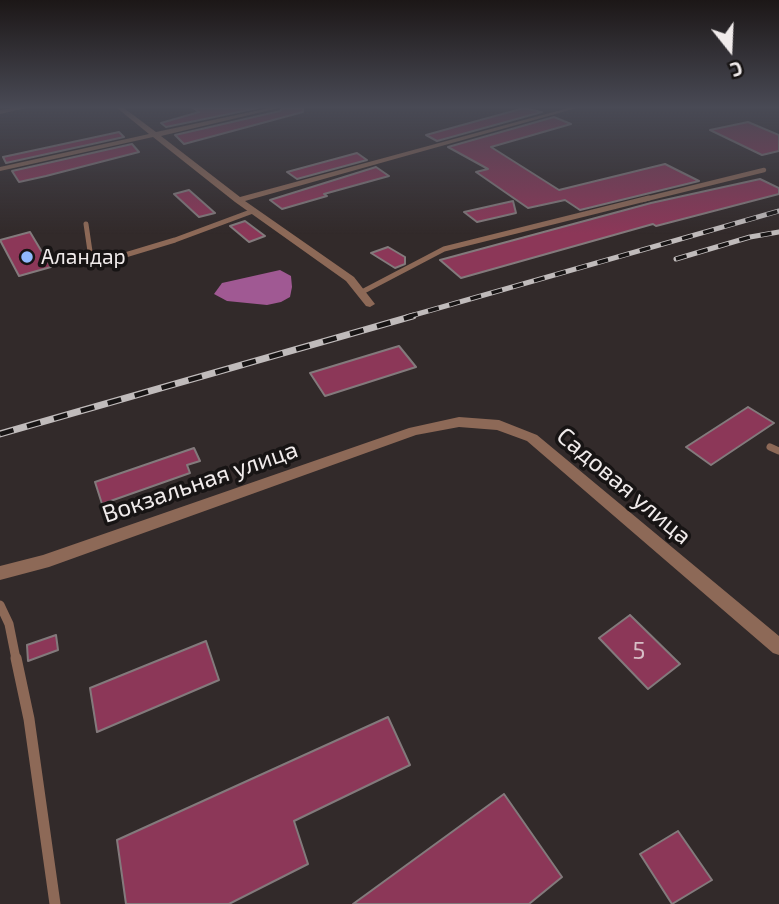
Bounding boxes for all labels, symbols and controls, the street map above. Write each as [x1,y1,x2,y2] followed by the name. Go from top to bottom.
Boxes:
[695,14,765,84] north arrow
[728,57,746,82] text: С
[41,244,126,270] place label: Аландар
[19,249,35,265] marker: Аландар
[551,421,697,551] street label: Садовая улица
[98,435,302,529] street label: Вокзальная улица
[633,637,645,665] house number: 5

